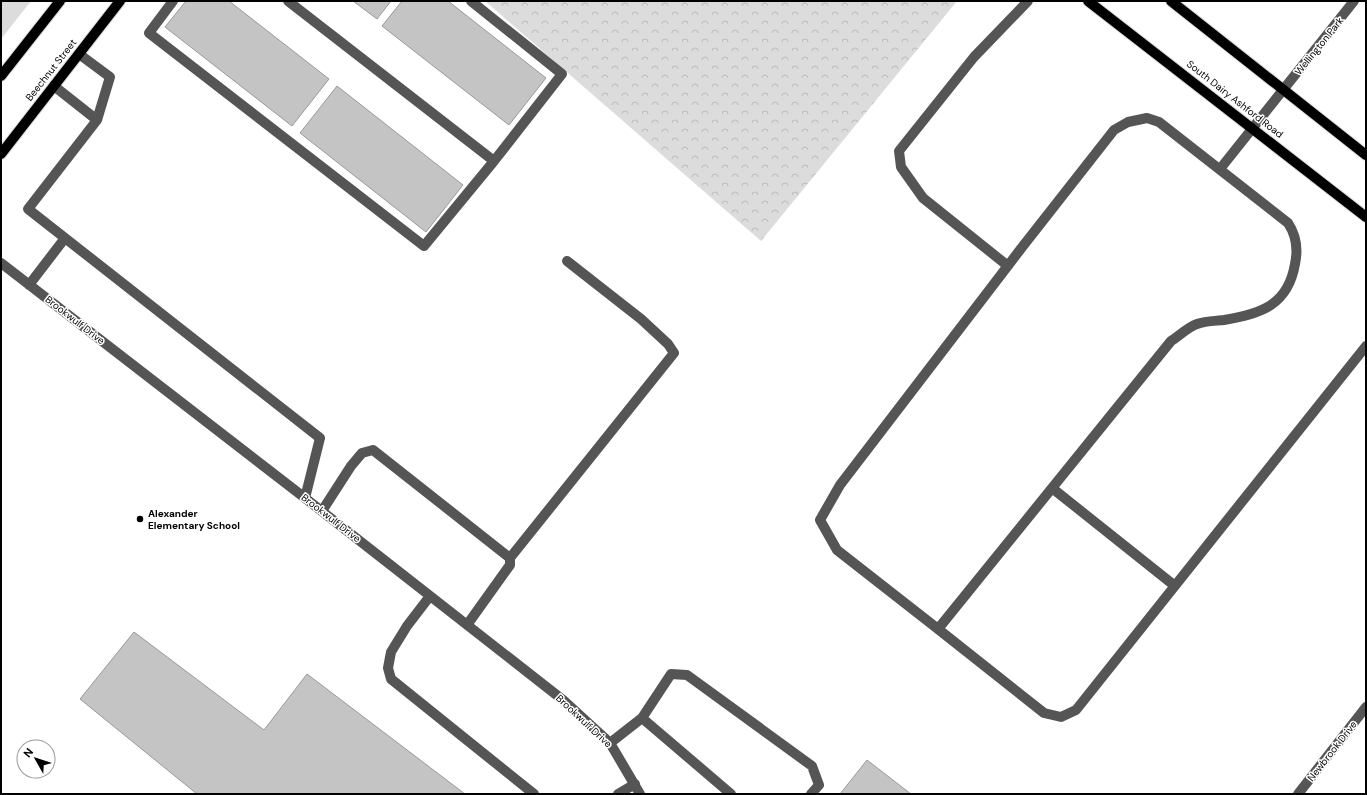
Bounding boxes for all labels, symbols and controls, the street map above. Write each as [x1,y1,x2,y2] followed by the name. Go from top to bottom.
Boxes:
[1292,14,1346,78] street label: Wellington Park
[23,36,79,104] street label: Beechnut Street
[1184,57,1286,141] street label: South Dairy Ashford Road
[43,293,108,347] street label: Brookwulf Drive
[299,491,364,545] street label: Brookwulf Drive
[148,507,240,532] place label: Alexander Elementary School
[135,514,145,524] marker: Alexander Elementary School
[553,692,615,750] street label: Brookwulf Drive
[1304,718,1360,784] street label: Newbrook Drive
[16,739,56,779] north arrow
[20,745,36,760] text: N

